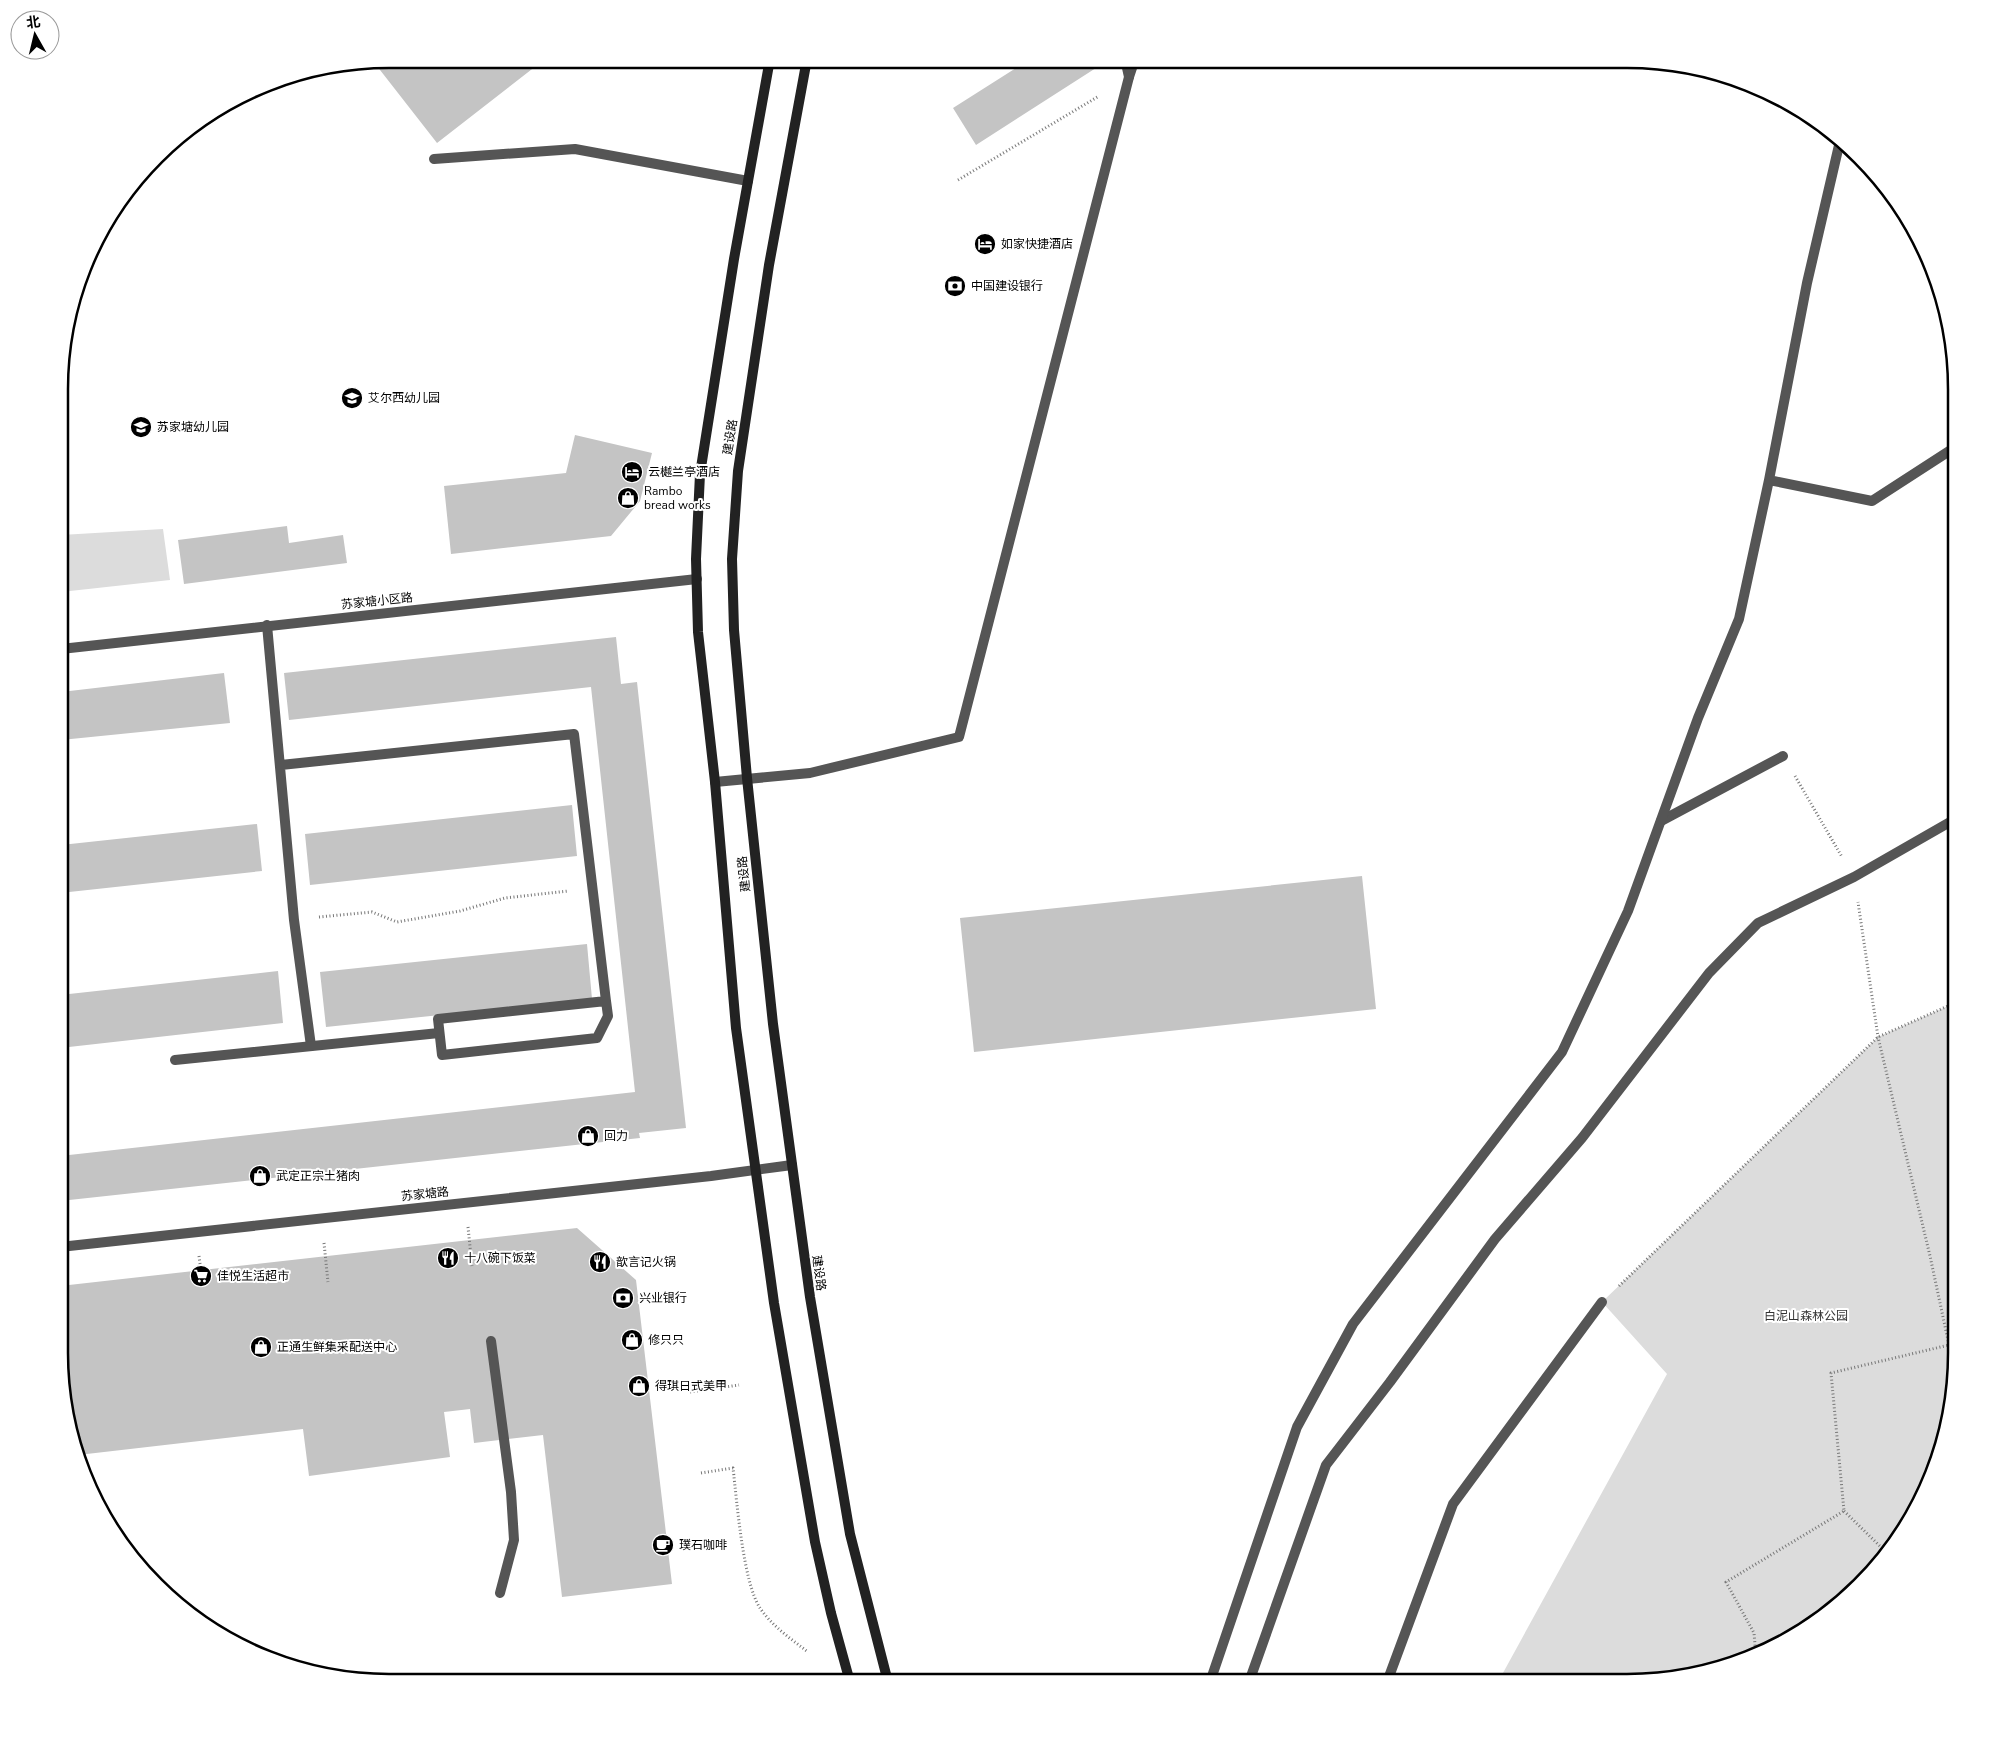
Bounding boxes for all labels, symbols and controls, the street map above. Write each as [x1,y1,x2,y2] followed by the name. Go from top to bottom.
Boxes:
[10,10,60,60] north arrow
[25,12,42,33] text: 北
[973,232,997,256] hotel icon: 如家快捷酒店
[1001,236,1073,252] place label: 如家快捷酒店
[943,274,967,298] bank icon: 中国建设银行
[971,278,1043,294] place label: 中国建设银行
[340,386,364,410] school or university icon: 艾尔西幼儿园
[368,390,440,406] place label: 艾尔西幼儿园
[129,415,153,439] school or university icon: 苏家塘幼儿园
[719,418,741,456] street label: 建设路
[157,419,229,435] place label: 苏家塘幼儿园
[620,460,644,484] hotel icon: 云樾兰亭酒店
[648,464,720,480] place label: 云樾兰亭酒店
[644,483,711,513] place label: Rambo bread works
[616,486,640,510] shop icon: Rambo bread works
[340,589,414,613] street label: 苏家塘小区路
[734,855,754,893] street label: 建设路
[576,1124,600,1148] shop icon: 回力
[604,1128,628,1144] place label: 回力
[248,1164,272,1188] shop icon: 武定正宗土猪肉
[276,1168,360,1184] place label: 武定正宗土猪肉
[400,1184,450,1204] street label: 苏家塘路
[436,1246,460,1270] restaurant icon: 十八碗下饭菜
[464,1250,536,1266] place label: 十八碗下饭菜
[588,1250,612,1274] restaurant icon: 歆言记火锅
[616,1254,676,1270] place label: 歆言记火锅
[809,1254,829,1292] street label: 建设路
[189,1264,213,1288] supermarket icon: 佳悦生活超市
[217,1268,289,1284] place label: 佳悦生活超市
[611,1286,635,1310] bank icon: 兴业银行
[639,1290,687,1306] place label: 兴业银行
[1764,1308,1848,1324] park label: 白泥山森林公园
[620,1328,644,1352] shop icon: 修只只
[648,1332,684,1348] place label: 修只只
[249,1335,273,1359] shop icon: 正通生鲜集采配送中心
[277,1339,397,1355] place label: 正通生鲜集采配送中心
[627,1374,651,1398] shop icon: 得琪日式美甲
[655,1378,727,1394] place label: 得琪日式美甲
[651,1533,675,1557] cafe icon: 璞石咖啡
[679,1537,727,1553] place label: 璞石咖啡

